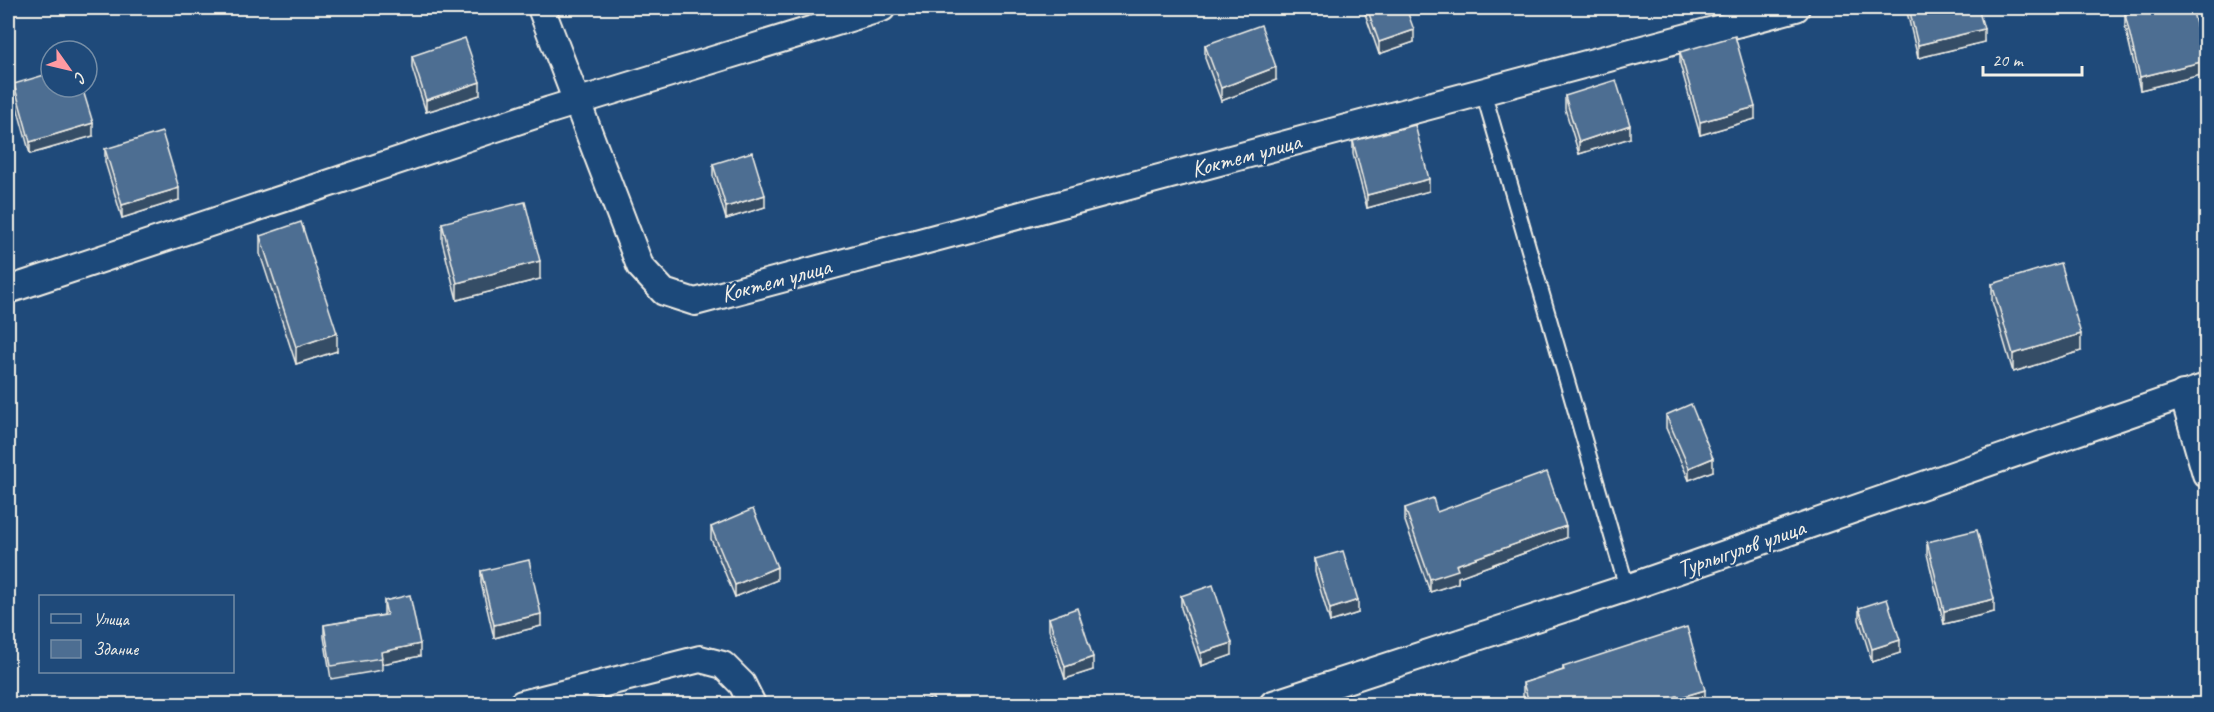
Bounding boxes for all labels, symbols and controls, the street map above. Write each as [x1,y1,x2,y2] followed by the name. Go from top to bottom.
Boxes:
[39,39,99,99] north arrow
[1983,39,2082,77] scale bar
[1992,49,2025,71] text: 20 m
[69,68,91,87] text: С
[1188,126,1306,184] street label: Коктем улица
[718,251,836,309] street label: Коктем улица
[1673,512,1810,584] street label: Турлыгулов улица
[39,595,234,673] legend
[93,608,130,630] text: Улица
[93,638,139,660] text: Здание

